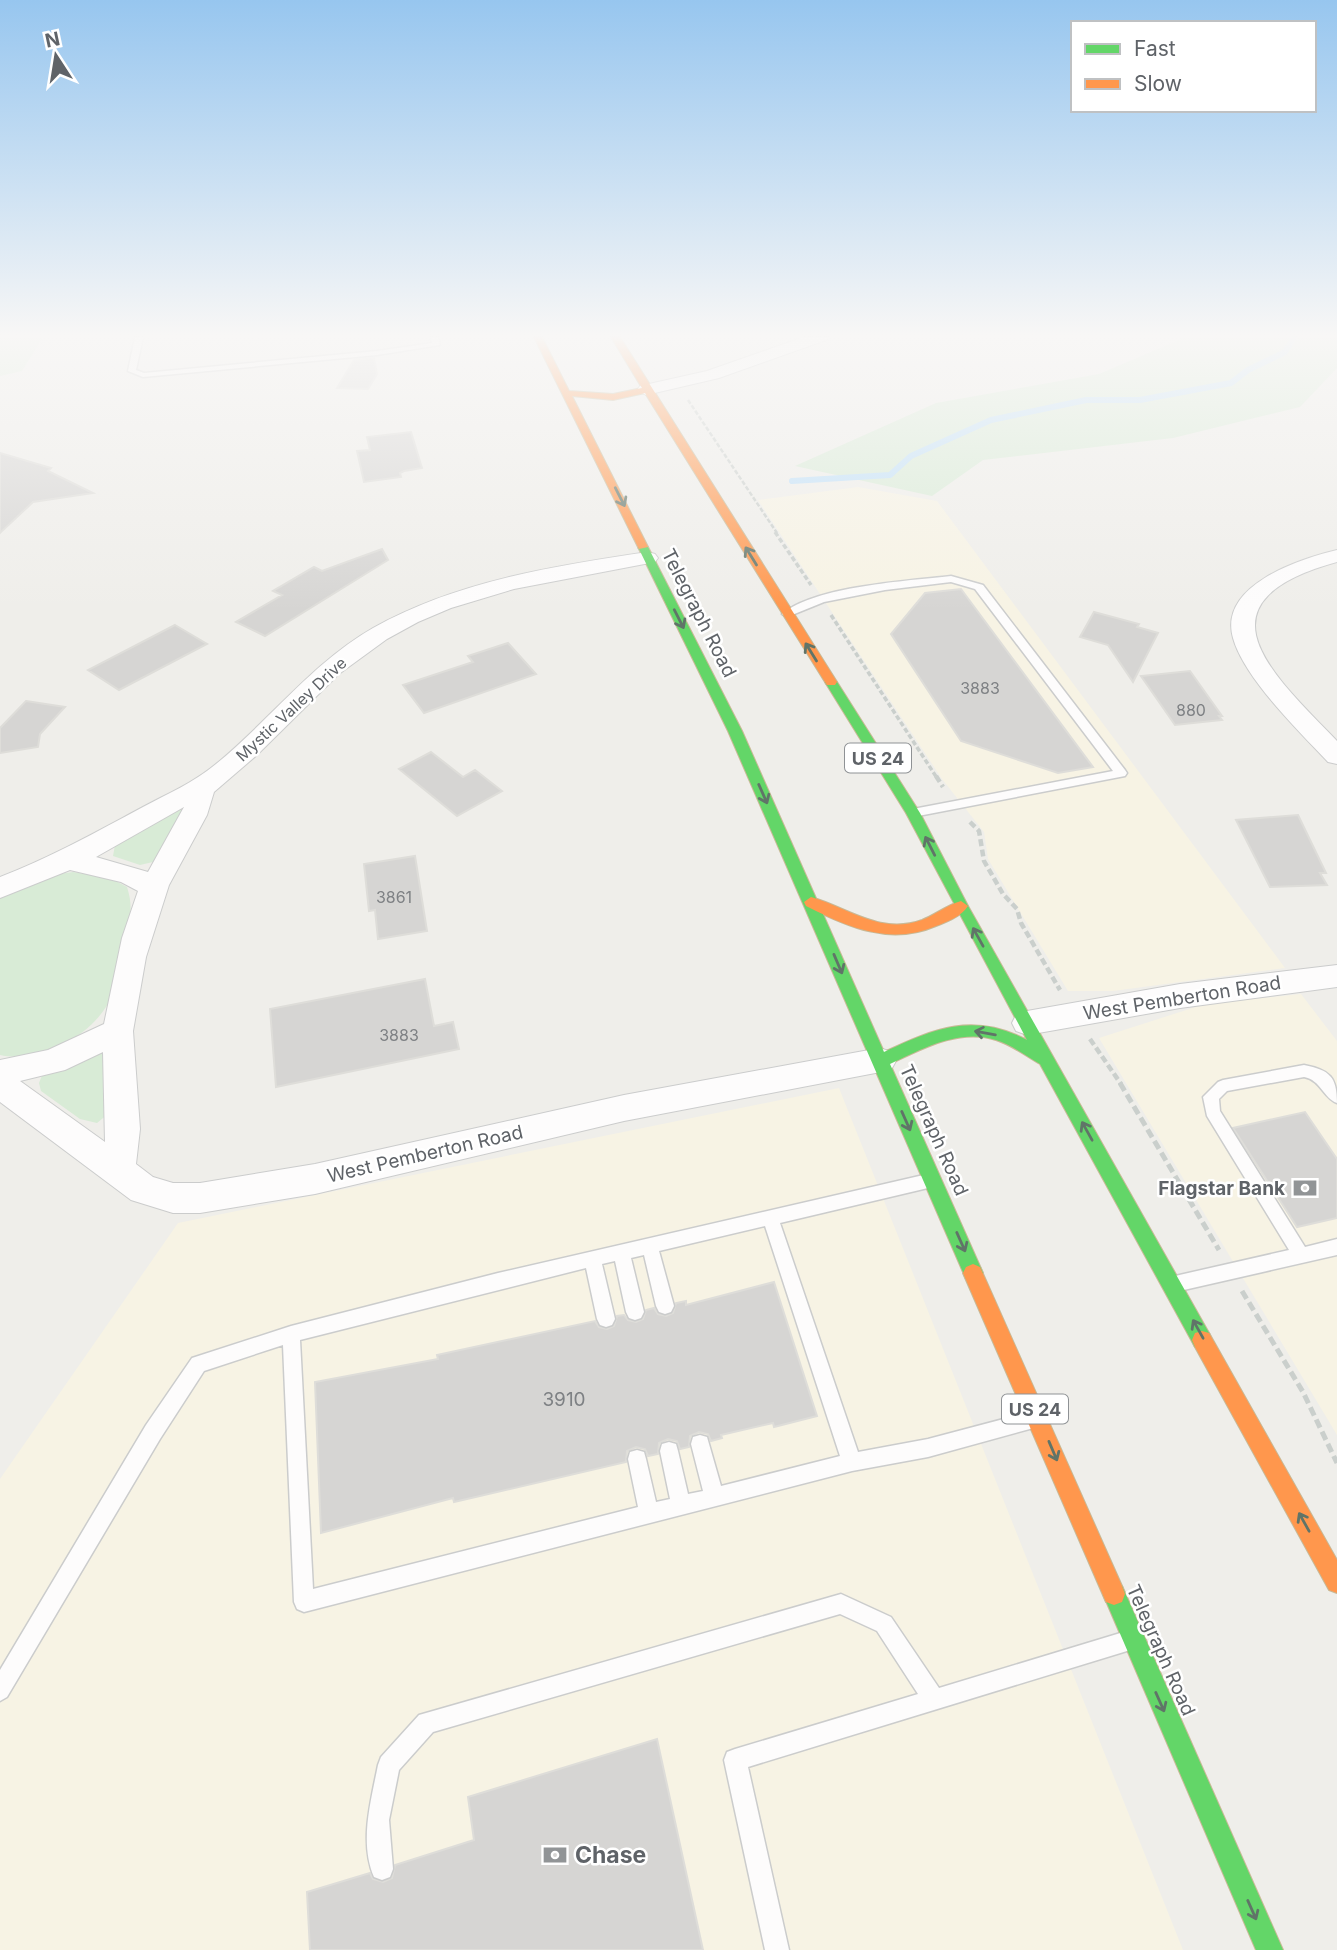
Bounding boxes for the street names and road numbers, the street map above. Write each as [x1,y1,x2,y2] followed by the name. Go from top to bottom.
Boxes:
[657,545,741,681] street label: Telegraph Road
[232,653,350,765] street label: Mystic Valley Drive
[845,744,911,772] road number: US 24
[1081,971,1283,1025] street label: West Pemberton Road
[895,1061,973,1199] street label: Telegraph Road
[325,1120,525,1188] street label: West Pemberton Road
[1002,1394,1068,1424] road number: US 24
[1122,1581,1200,1719] street label: Telegraph Road

